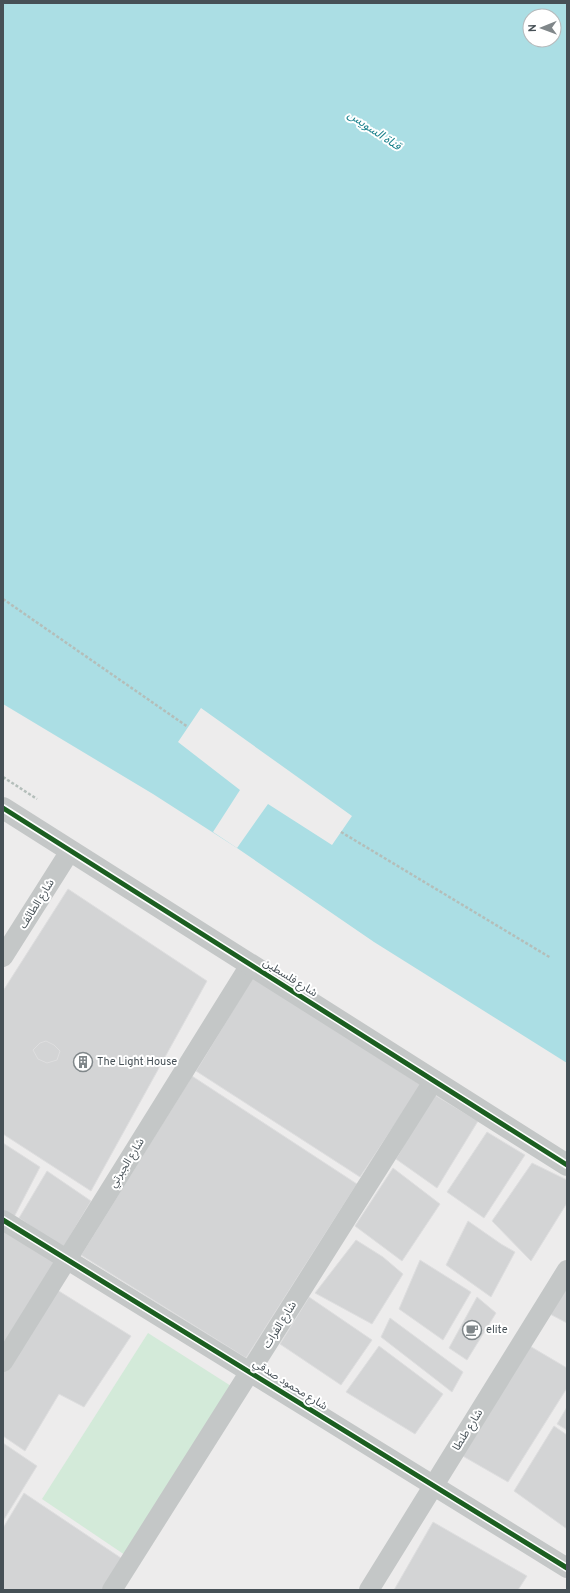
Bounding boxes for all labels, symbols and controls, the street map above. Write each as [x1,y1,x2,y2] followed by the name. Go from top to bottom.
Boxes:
[522,8,562,48] north arrow
[526,24,540,32] text: N
[344,107,405,156] water label: قناة السويس
[16,876,58,931] street label: شارع الطائف
[260,956,320,1000] street label: شارع فلسطين
[72,1051,94,1073] building icon: The Light House
[97,1055,177,1069] place label: The Light House
[106,1135,149,1191] street label: شارع الجبرتي
[260,1299,300,1351] street label: شارع الفرات
[461,1319,483,1341] cafe icon: elite
[486,1323,508,1337] place label: elite
[249,1357,330,1415] street label: شارع محمود صدقي
[450,1406,486,1453] street label: شارع طنطا

